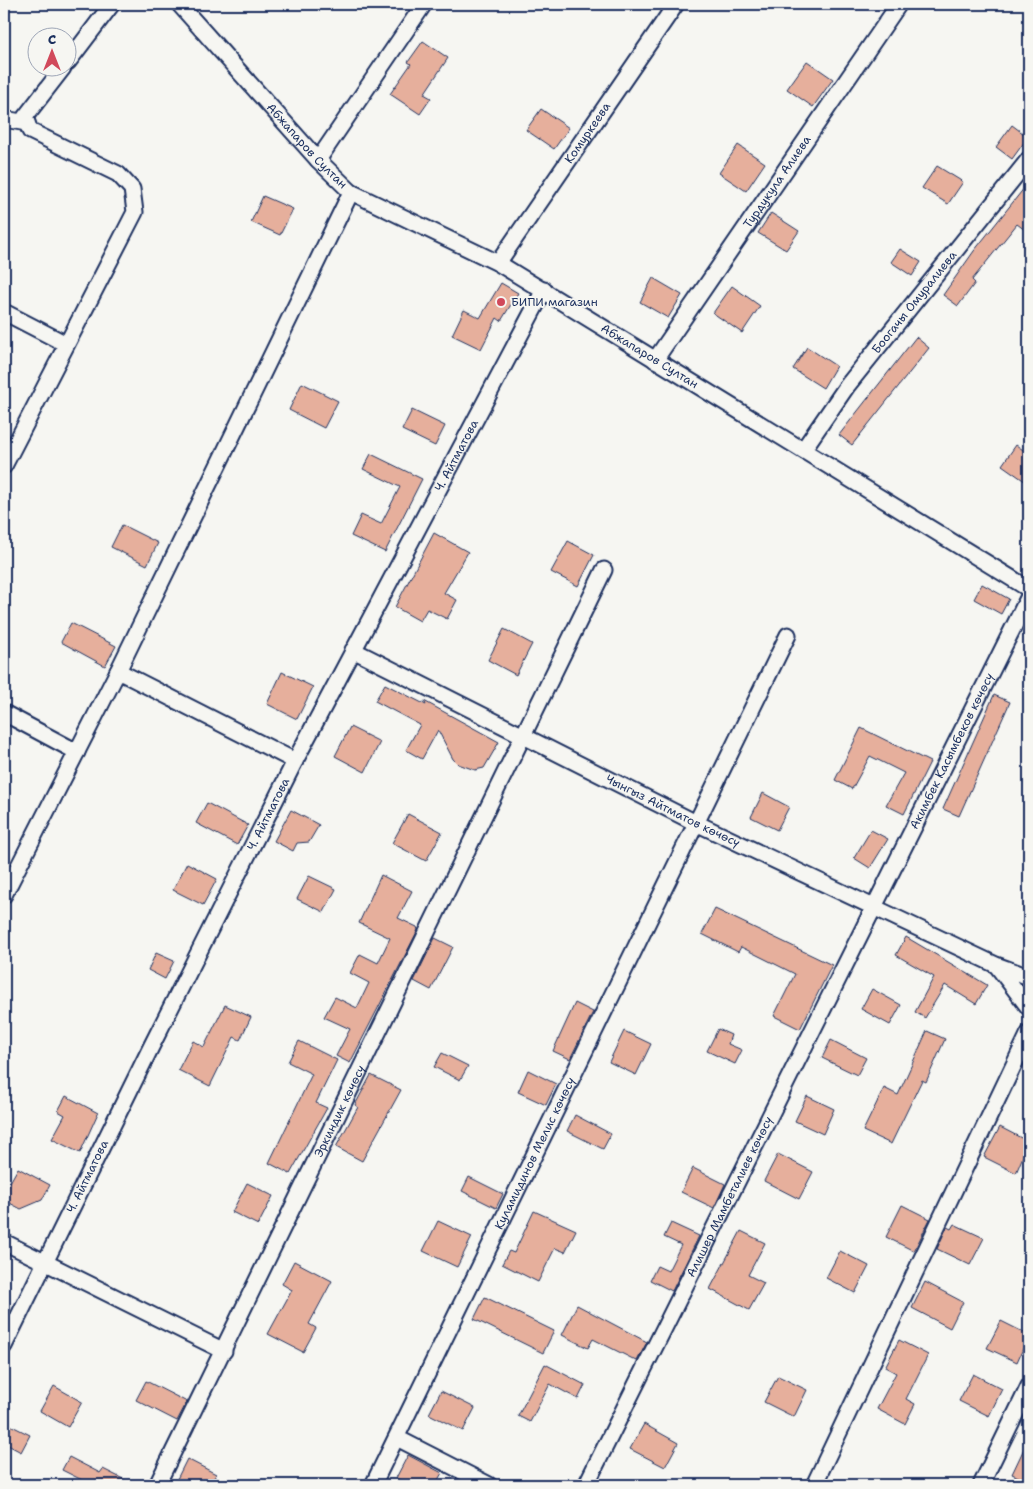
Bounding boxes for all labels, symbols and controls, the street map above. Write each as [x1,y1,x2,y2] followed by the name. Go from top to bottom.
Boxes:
[28,28,78,78] north arrow
[48,30,56,48] text: С
[561,99,614,167] street label: Комуркеева
[263,100,351,192] street label: Абжапаров Султан
[740,132,815,231] street label: Турдукула Алиева
[868,247,961,357] street label: Боогачы Омуралиева
[511,294,598,310] place label: БИПИ магазин
[495,296,507,308] marker: БИПИ магазин
[598,320,701,392] street label: Абжапаров Султан
[431,416,482,494] street label: Ч. Айтматова
[906,670,997,832] street label: Акимбек Касымбеков көчөсү
[603,771,743,851] street label: Чынгыз Айтматов көчөсү
[243,775,293,853] street label: Ч. Айтматова
[310,1063,369,1160] street label: Эркиндик көчөсү
[491,1075,579,1232] street label: Куламидинов Мелис көчөсү
[683,1114,776,1280] street label: Алишер Мамбеталиев көчөсү
[63,1137,112,1215] street label: Ч. Айтматова

